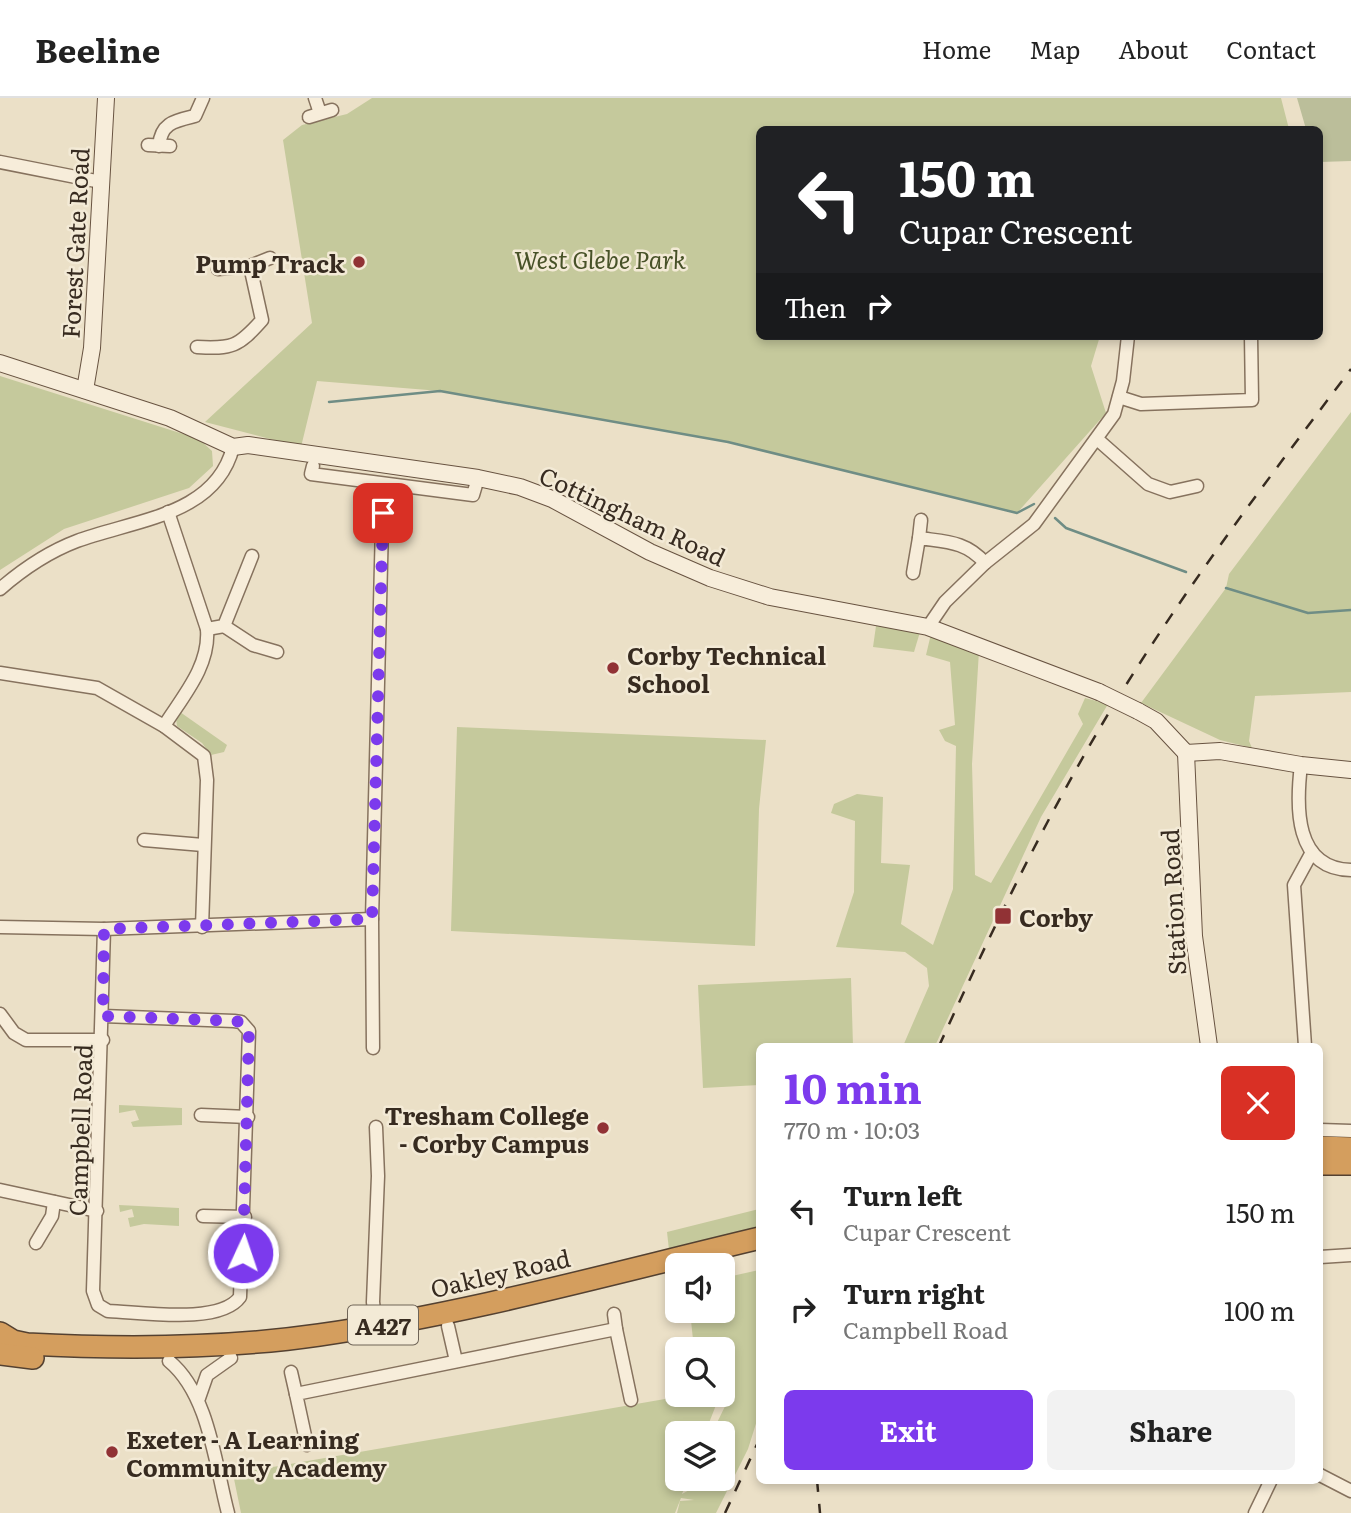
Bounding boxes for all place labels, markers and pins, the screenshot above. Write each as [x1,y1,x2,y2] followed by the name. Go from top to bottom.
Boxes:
[195,245,346,280] place label: Pump Track
[351,254,367,270] marker: Pump Track
[353,483,413,543] pin
[627,637,826,700] place label: Corby Technical School
[605,660,621,676] marker: Corby Technical School
[1019,899,1093,934] place label: Corby
[993,906,1013,926] marker: Corby
[385,1097,589,1160] place label: Tresham College - Corby Campus
[595,1120,611,1136] marker: Tresham College - Corby Campus
[126,1421,387,1484] place label: Exeter - A Learning Community Academy
[104,1444,120,1460] marker: Exeter - A Learning Community Academy

